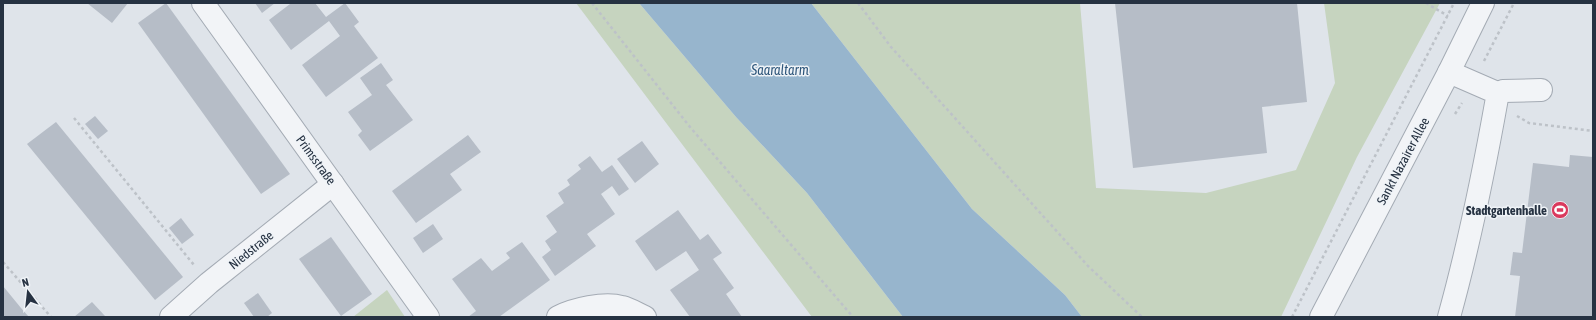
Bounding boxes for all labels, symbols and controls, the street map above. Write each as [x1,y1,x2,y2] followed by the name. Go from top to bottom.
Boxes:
[750,62,809,78] water label: Saaraltarm
[1374,115,1432,207] street label: Sankt Nazairer Allee
[293,132,339,188] street label: Primsstraße
[1550,200,1570,220] sports icon: Stadtgartenhalle
[1466,203,1547,218] place label: Stadtgartenhalle
[226,228,276,272] street label: Niedstraße
[8,272,48,312] north arrow
[21,276,30,289] text: N

